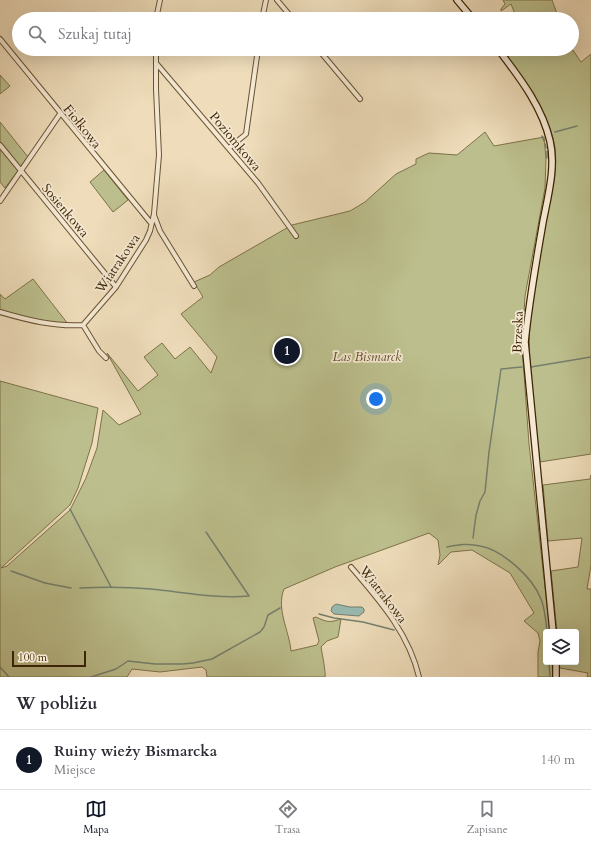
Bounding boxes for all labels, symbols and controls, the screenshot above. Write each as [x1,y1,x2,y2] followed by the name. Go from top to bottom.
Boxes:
[12,12,579,56] search box
[26,23,48,45] icon: search
[58,24,132,44] text: Szukaj tutaj
[59,101,106,153] street label: Fiołkowa
[205,108,266,175] street label: Poziomkowa
[37,180,93,242] street label: Sosienkowa
[91,230,145,298] street label: Wiatrakowa
[508,310,528,353] street label: Brzeska
[274,336,300,366] pin: 1
[333,348,402,366] park label: Las Bismarck
[366,389,386,409] your location
[355,561,412,627] street label: Wiatrakowa
[543,629,579,665] map controls
[543,629,579,665] button: layers
[12,649,86,668] scale bar
[18,650,47,665] text: 100 m
[16,692,97,715] text: W pobliżu
[54,741,217,761] text: Ruiny wieży Bismarcka
[26,751,32,769] text: 1
[541,751,575,769] text: 140 m
[54,761,96,779] text: Miejsce
[83,798,109,837] tab: Mapa
[275,798,300,837] tab: Trasa
[467,798,508,837] tab: Zapisane

